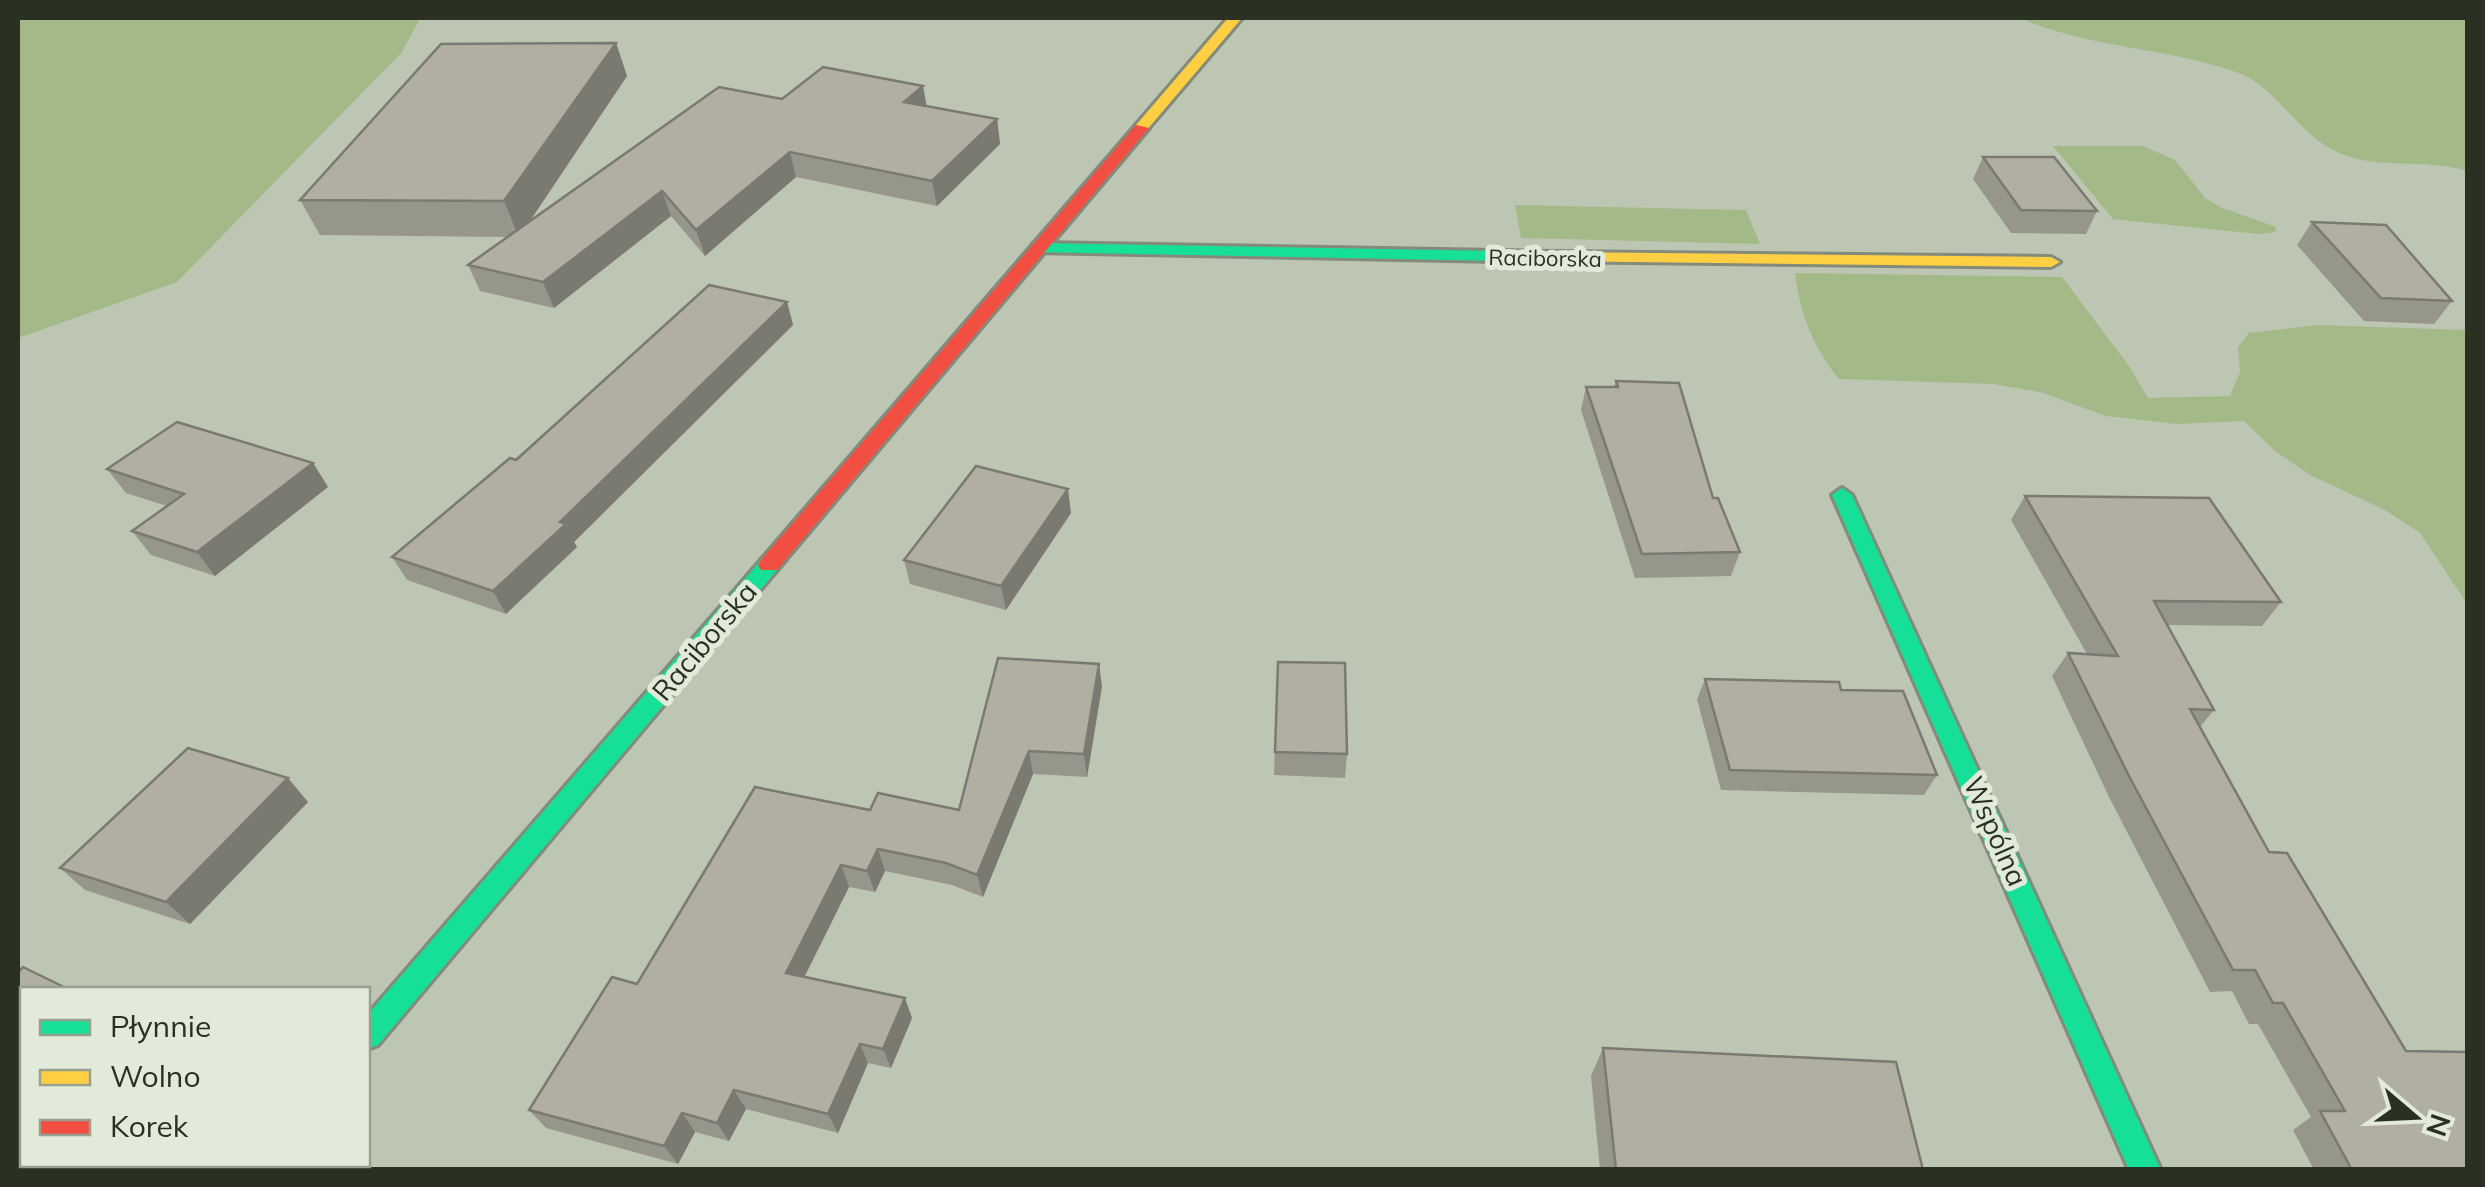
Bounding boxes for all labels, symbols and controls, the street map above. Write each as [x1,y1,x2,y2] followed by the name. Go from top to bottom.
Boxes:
[1488,243,1602,273] street label: Raciborska
[644,574,764,708] street label: Raciborska
[1956,771,2036,891] street label: Wspólna
[20,987,370,1167] legend
[110,1007,211,1045] text: Płynnie
[110,1057,201,1095] text: Wolno
[2365,1067,2465,1167] north arrow
[110,1107,189,1145] text: Korek
[2419,1110,2459,1141] text: N

